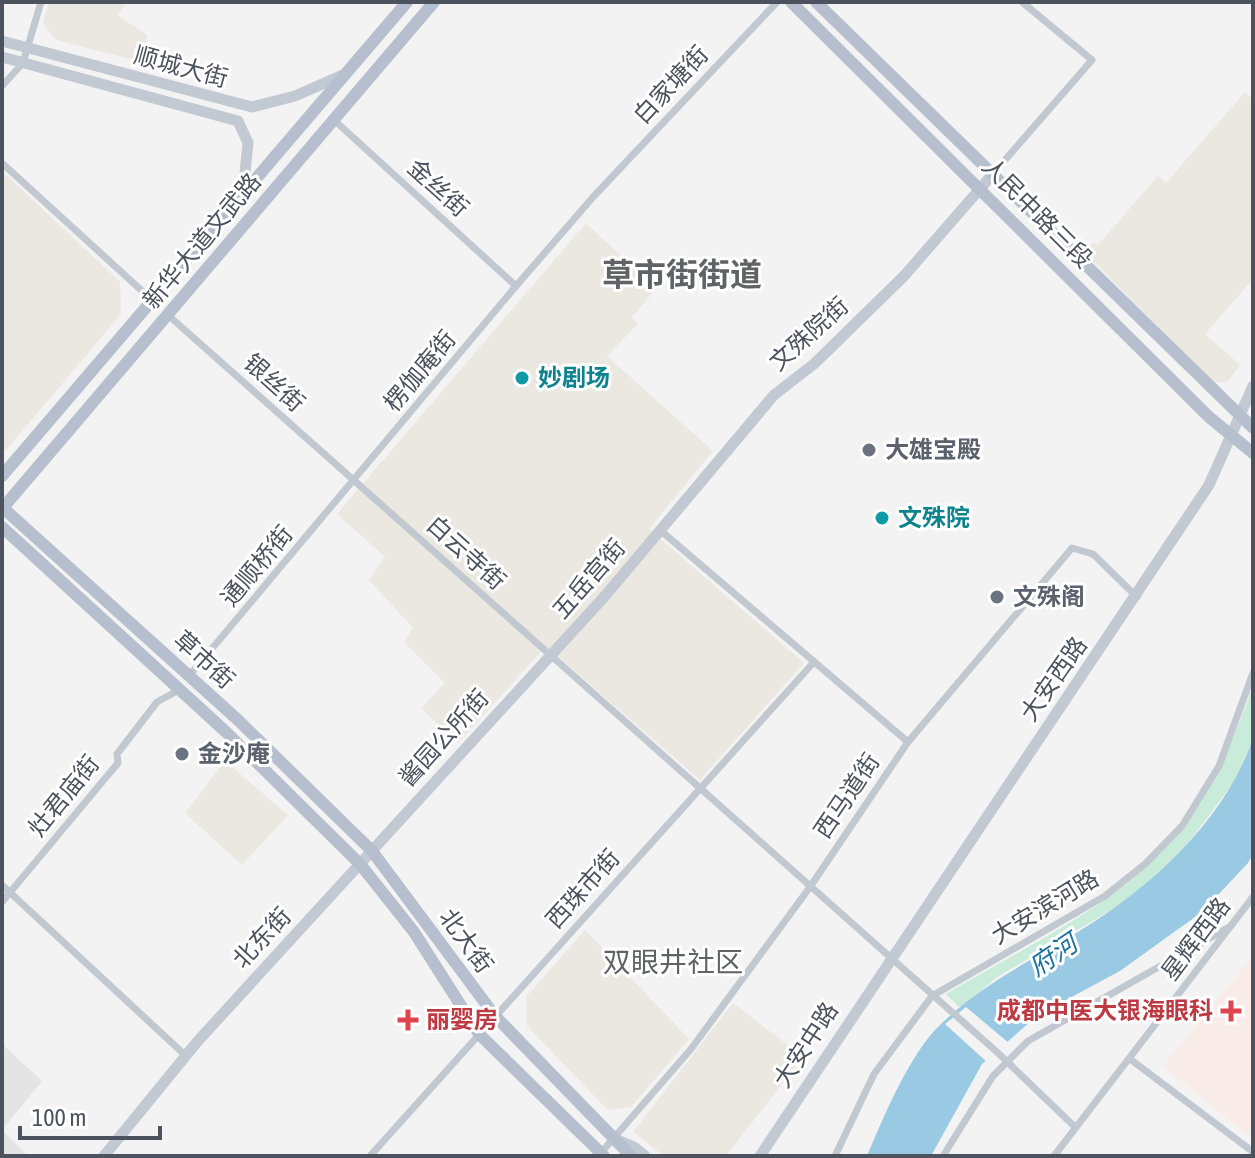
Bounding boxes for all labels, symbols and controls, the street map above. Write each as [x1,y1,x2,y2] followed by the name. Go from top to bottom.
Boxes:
[628,40,713,129] street label: 白家塘街
[131,41,231,92] street label: 顺城大街
[977,152,1098,273] street label: 人民中路三段
[403,154,474,222] street label: 金丝街
[137,168,266,314] street label: 新华大道文武路
[602,256,762,293] district label: 草市街街道
[764,291,853,376] street label: 文殊院街
[378,325,461,416] street label: 楞伽庵街
[239,349,310,417] street label: 银丝街
[538,364,610,391] place label: 妙剧场
[513,369,531,387] marker: 妙剧场
[885,436,981,463] place label: 大雄宝殿
[860,441,878,459] marker: 大雄宝殿
[898,504,970,531] place label: 文殊院
[873,509,891,527] marker: 文殊院
[422,510,511,595] street label: 白云寺街
[215,520,298,611] street label: 通顺桥街
[547,534,630,624] street label: 五岳宫街
[1013,583,1085,610] place label: 文殊阁
[988,588,1006,606] marker: 文殊阁
[169,626,240,694] street label: 草市街
[1015,632,1092,726] street label: 大安西路
[393,684,494,791] street label: 酱园公所街
[198,740,270,767] place label: 金沙庵
[173,745,191,763] marker: 金沙庵
[809,748,885,843] street label: 西马道街
[23,750,104,841] street label: 灶君庙街
[540,844,625,933] street label: 西珠市街
[986,864,1103,949] street label: 大安滨河路
[1156,892,1235,985] street label: 星辉西路
[227,902,296,973] street label: 北东街
[434,904,498,978] street label: 北大街
[1023,925,1087,982] water label: 府河
[603,946,743,978] district label: 双眼井社区
[768,997,843,1092] street label: 大安中路
[997,997,1213,1024] place label: 成都中医大银海眼科
[1220,1000,1242,1022] marker: 成都中医大银海眼科
[426,1006,498,1033] place label: 丽婴房
[397,1009,419,1031] marker: 丽婴房
[20,1090,160,1140] scale bar
[32,1104,86,1131] text: 100 m

